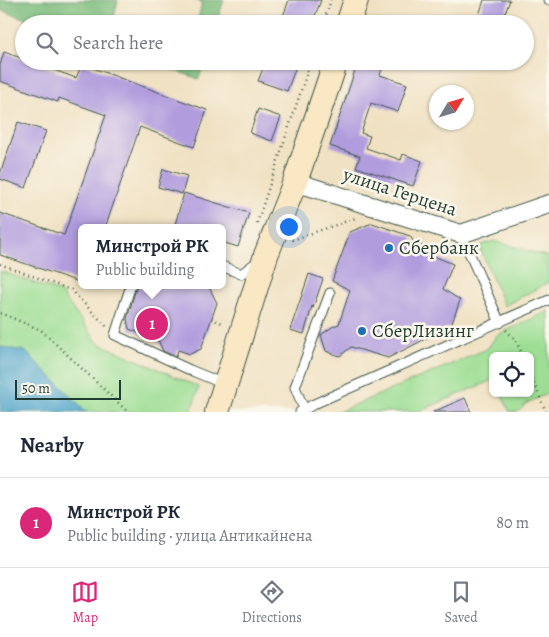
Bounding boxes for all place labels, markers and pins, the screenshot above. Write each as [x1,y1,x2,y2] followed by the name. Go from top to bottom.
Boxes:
[399,235,479,261] place label: Сбербанк
[383,242,395,254] marker: Сбербанк
[136,305,168,343] pin: 1
[372,318,474,344] place label: СберЛизинг
[356,325,368,337] marker: СберЛизинг

